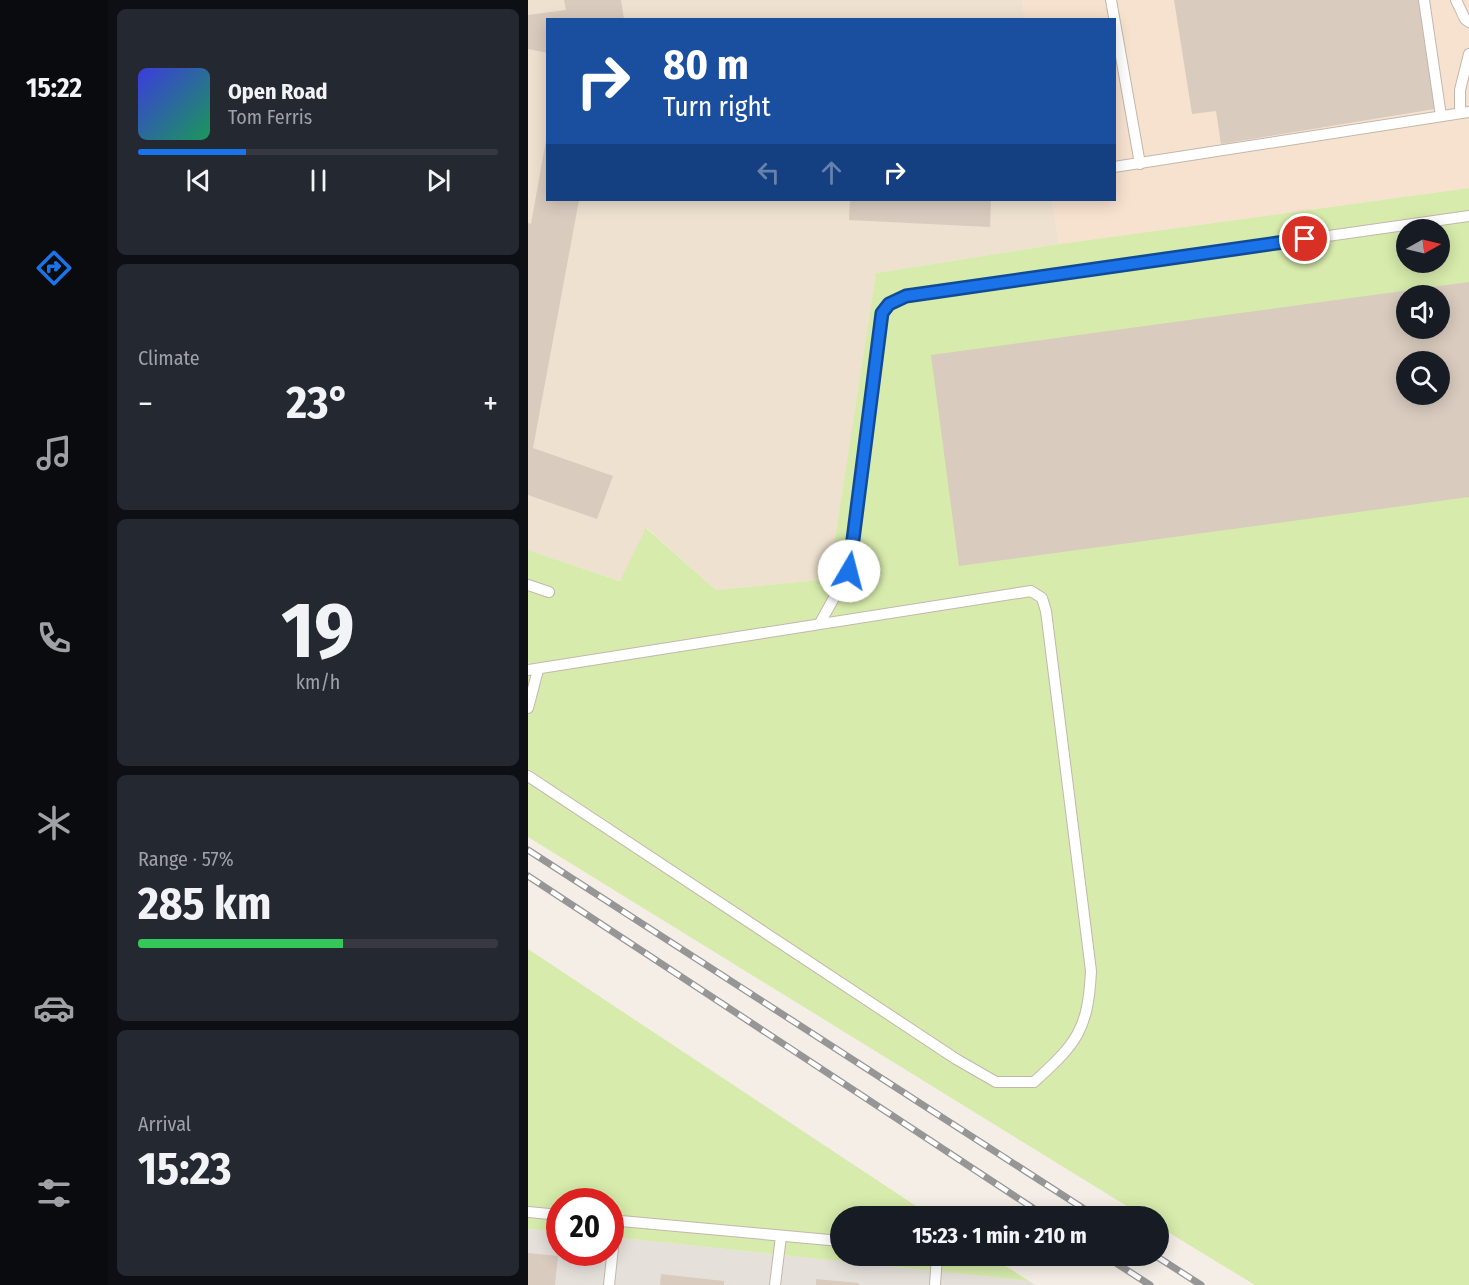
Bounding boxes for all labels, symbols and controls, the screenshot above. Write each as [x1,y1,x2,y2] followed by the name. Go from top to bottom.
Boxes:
[663,40,749,90] text: 80 m
[564,42,642,120] icon: right
[26,72,82,104] text: 15:22
[228,78,328,105] text: Open Road
[663,91,771,123] text: Turn right
[228,105,312,129] text: Tom Ferris
[752,156,785,189] icon: left
[815,156,848,189] icon: ahead
[878,156,911,189] icon: right
[182,164,215,197] icon: previous
[302,164,335,197] icon: pause
[422,164,455,197] icon: next
[1279,213,1330,264] pin
[1396,219,1450,273] north arrow
[1396,219,1450,405] map controls
[1288,222,1321,255] icon: arrive
[33,247,75,289] icon: directions
[1396,285,1450,339] button: sound
[138,346,200,370] text: Climate
[1396,351,1450,405] button: search
[286,376,350,430] text: 23°
[138,384,153,424] text: −
[483,384,498,424] text: +
[33,432,75,474] icon: music
[817,539,881,603] position arrow
[281,584,355,678] text: 19
[33,617,75,659] icon: phone
[296,670,340,694] text: km/h
[33,802,75,844] icon: climate
[138,847,234,871] text: Range · 57%
[138,877,271,931] text: 285 km
[33,987,75,1029] icon: car
[138,1112,191,1136] text: Arrival
[138,1142,232,1196] text: 15:23
[33,1172,75,1214] icon: filters
[546,1188,624,1266] speed limit sign: 20
[912,1222,1087,1249] text: 15:23 · 1 min · 210 m

